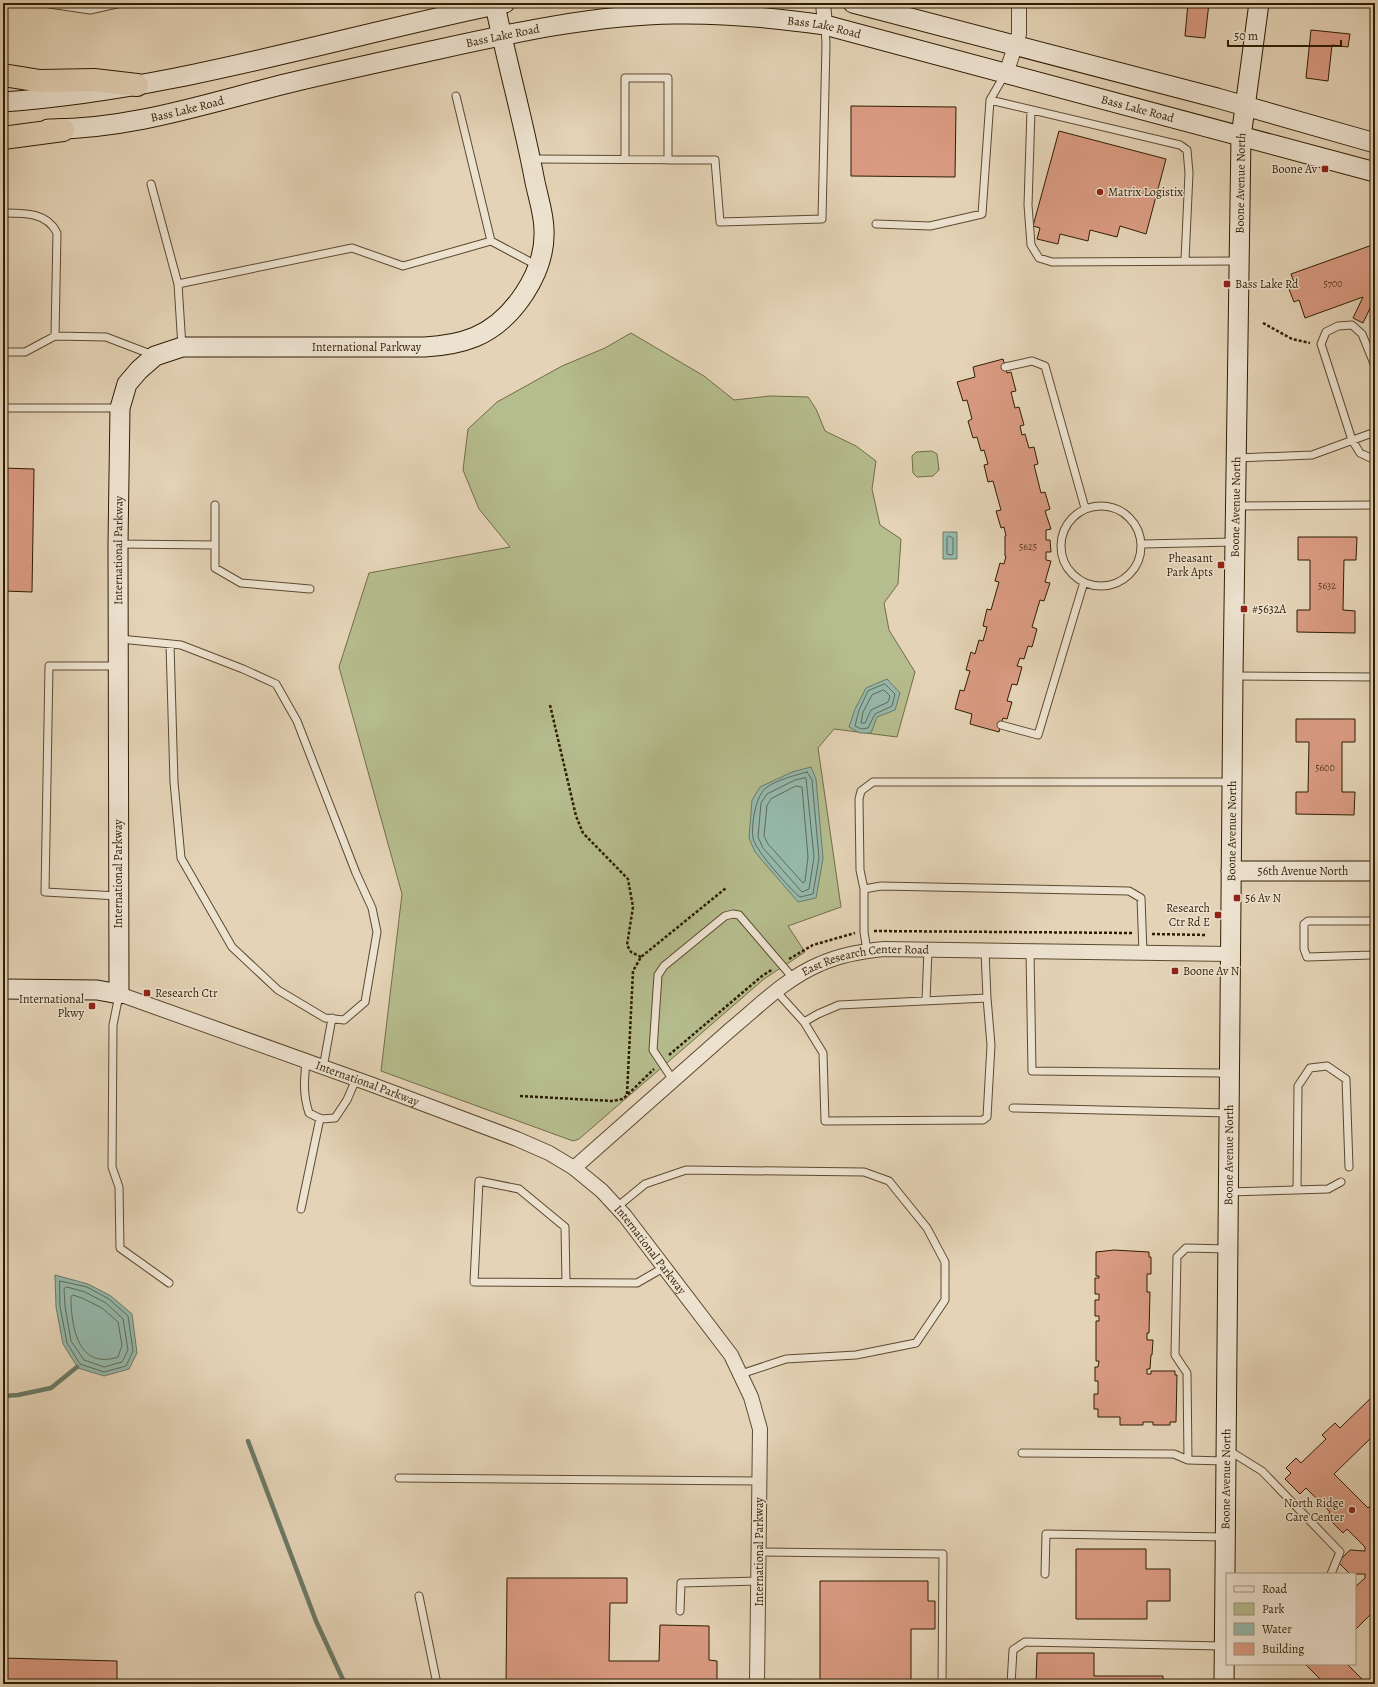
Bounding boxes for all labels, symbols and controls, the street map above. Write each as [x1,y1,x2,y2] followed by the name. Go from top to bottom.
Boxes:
[786,12,863,42] street label: Bass Lake Road
[464,20,541,51] street label: Bass Lake Road
[1228,22,1341,48] scale bar
[1234,28,1258,44] text: 50 m
[1099,91,1176,126] street label: Bass Lake Road
[149,92,226,126] street label: Bass Lake Road
[1232,131,1250,234] street label: Boone Avenue North
[1272,161,1318,177] place label: Boone Av
[1320,164,1330,174] marker: Boone Av
[1108,184,1183,200] place label: Matrix Logistix
[1095,187,1105,197] marker: Matrix Logistix
[1235,276,1299,292] place label: Bass Lake Rd
[1323,277,1343,290] house number: 5700
[1222,279,1232,289] marker: Bass Lake Rd
[312,339,422,355] street label: International Parkway
[1227,456,1244,558] street label: Boone Avenue North
[110,495,127,605] street label: International Parkway
[1019,540,1037,553] house number: 5625
[1166,550,1213,580] place label: Pheasant Park Apts
[1216,560,1226,570] marker: Pheasant Park Apts
[1318,579,1336,592] house number: 5632
[1252,601,1287,617] place label: #5632A
[1239,604,1249,614] marker: #5632A
[1315,761,1335,774] house number: 5600
[1223,780,1240,882] street label: Boone Avenue North
[110,819,126,929] street label: International Parkway
[1257,863,1349,879] street label: 56th Avenue North
[1245,890,1282,906] place label: 56 Av N
[1232,893,1242,903] marker: 56 Av N
[1166,900,1211,930] place label: Research Ctr Rd E
[1213,910,1223,920] marker: Research Ctr Rd E
[798,941,930,980] street label: East Research Center Road
[1183,963,1240,979] place label: Boone Av N
[1170,966,1180,976] marker: Boone Av N
[155,985,218,1001] place label: Research Ctr
[142,988,152,998] marker: Research Ctr
[19,991,85,1021] place label: International Pkwy
[87,1001,97,1011] marker: International Pkwy
[313,1057,422,1110] street label: International Parkway
[1220,1104,1237,1206] street label: Boone Avenue North
[611,1201,690,1298] street label: International Parkway
[1217,1428,1234,1530] street label: Boone Avenue North
[1284,1495,1344,1525] place label: North Ridge Care Center
[751,1497,767,1607] street label: International Parkway
[1347,1505,1357,1515] marker: North Ridge Care Center
[1226,1573,1356,1665] legend
[1262,1581,1288,1597] text: Road
[1262,1601,1285,1617] text: Park
[1261,1621,1292,1637] text: Water
[1262,1641,1304,1657] text: Building

